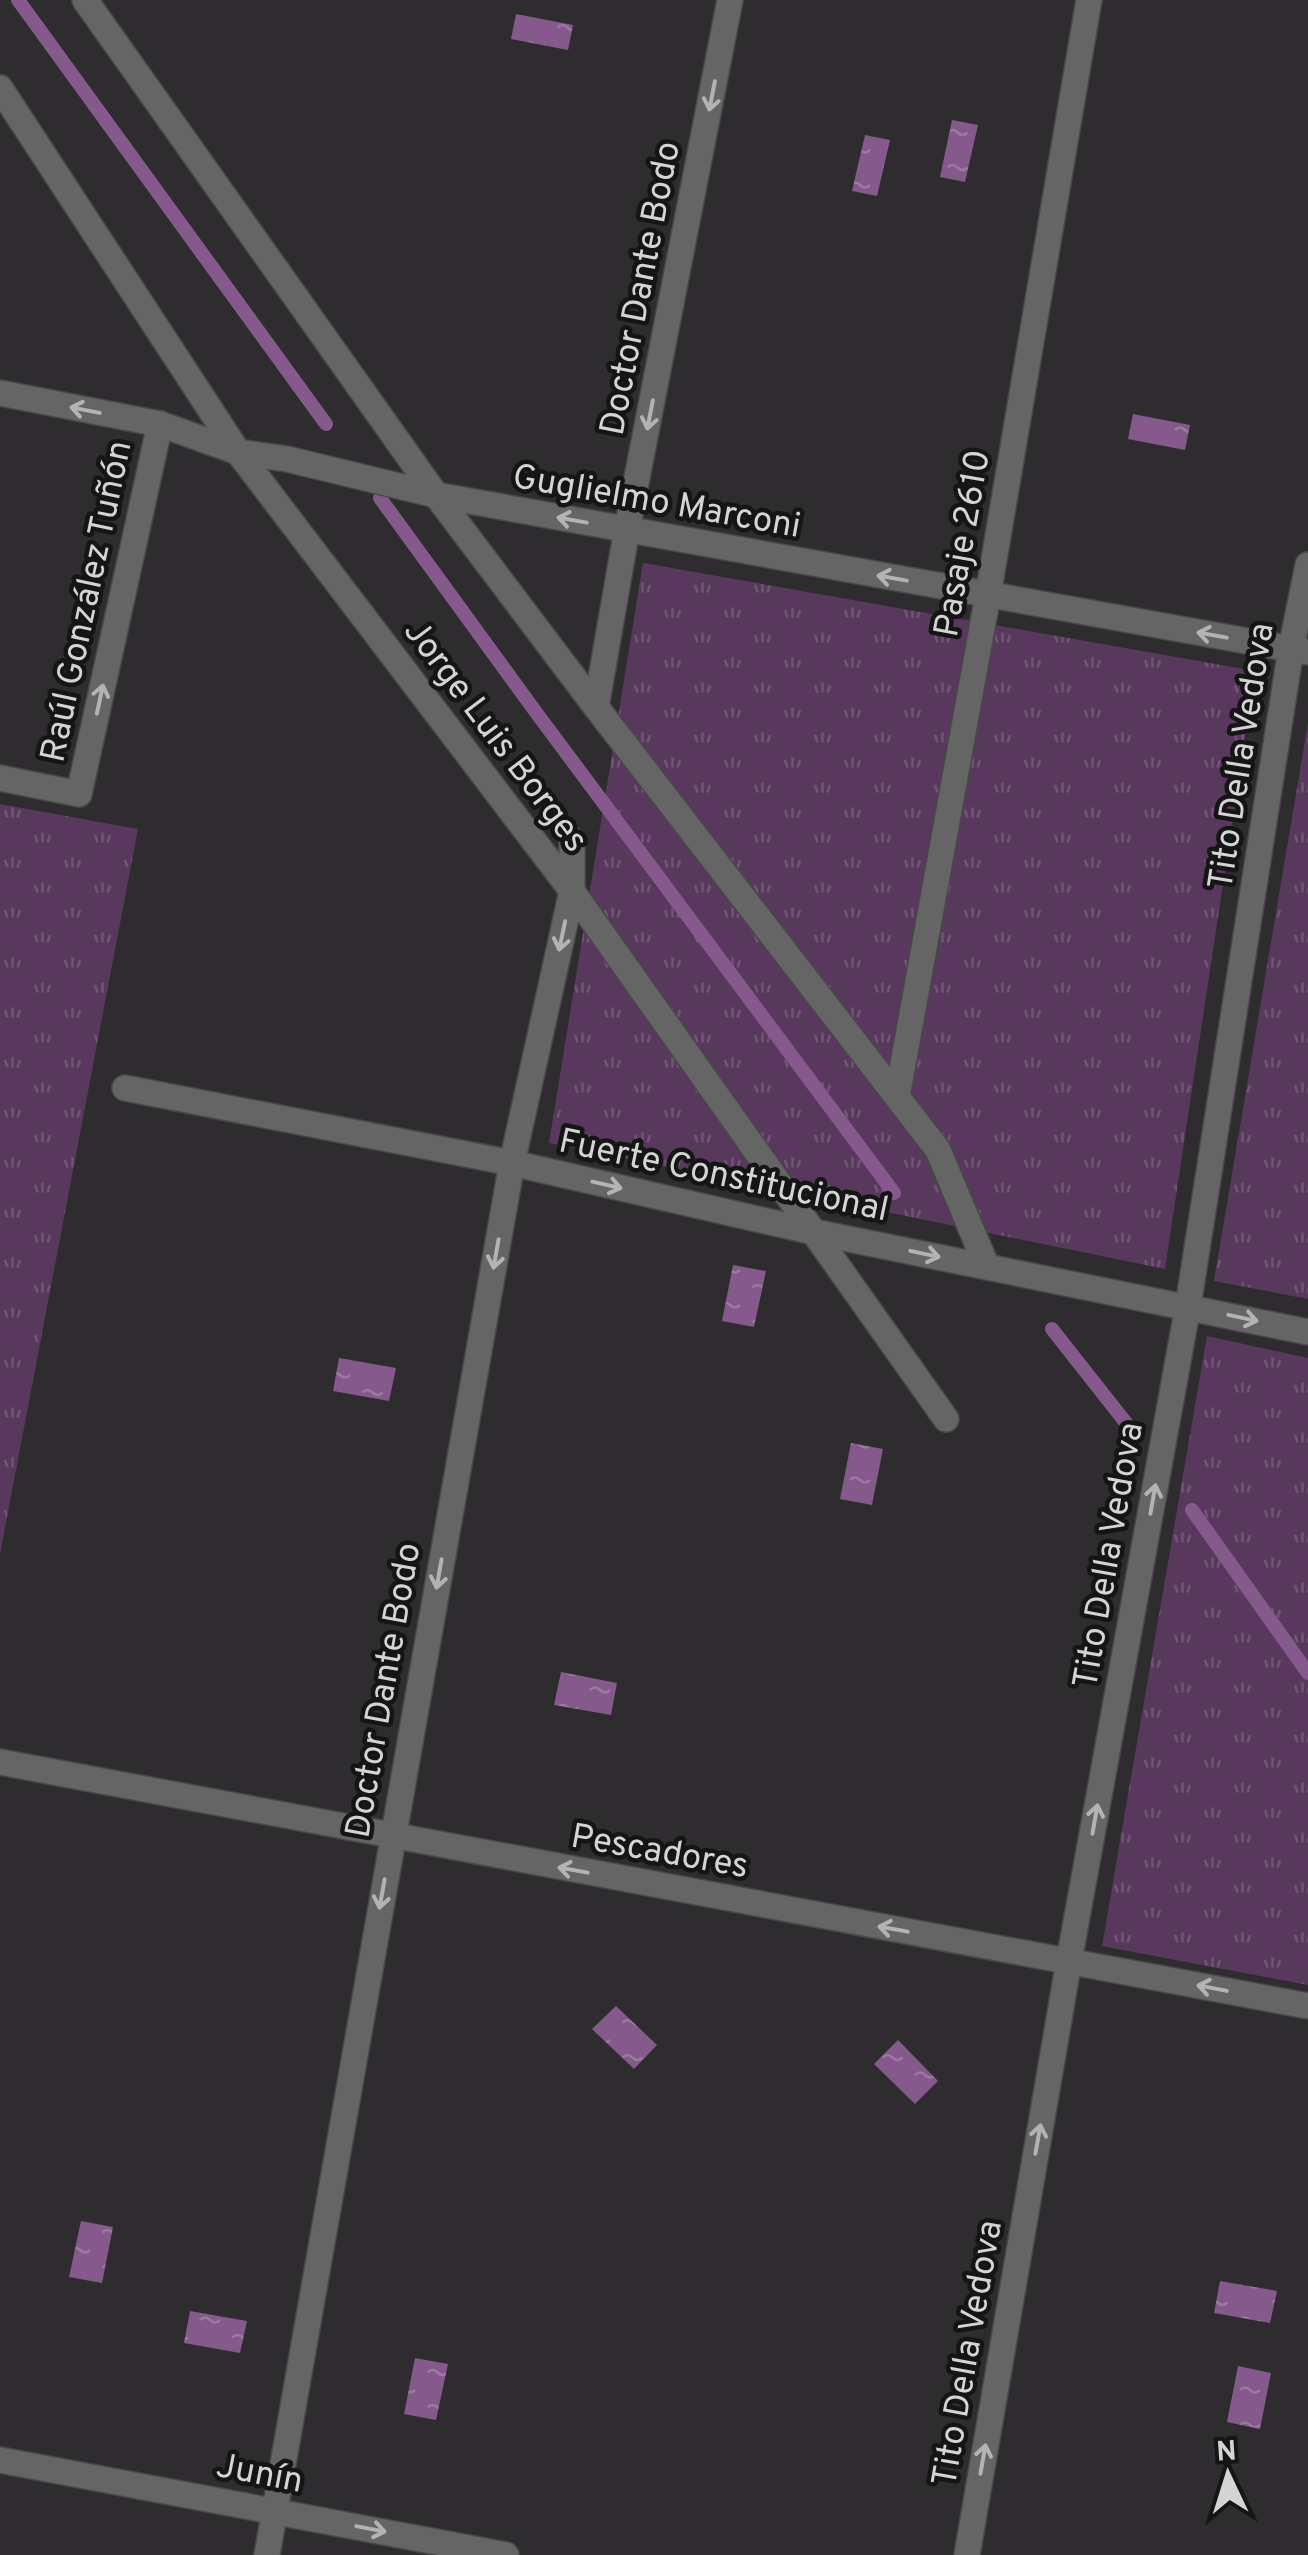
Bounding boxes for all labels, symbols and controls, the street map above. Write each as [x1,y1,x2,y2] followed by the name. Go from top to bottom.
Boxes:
[701,79,720,111] one-way arrow
[592,138,692,439] street label: Doctor Dante Bodo
[639,398,658,430] one-way arrow
[70,399,102,418] one-way arrow
[32,437,144,766] street label: Raúl González Tuñón
[926,447,1002,640] street label: Pasaje 2610
[509,456,804,550] street label: Guglielmo Marconi
[557,509,589,528] one-way arrow
[876,568,909,587] one-way arrow
[393,612,597,862] street label: Jorge Luis Borges
[1200,620,1286,893] street label: Tito Della Vedova
[1196,625,1229,644] one-way arrow
[92,684,110,716] one-way arrow
[552,919,570,951] one-way arrow
[555,1121,892,1233] street label: Fuerte Constitucional
[590,1177,622,1195] one-way arrow
[486,1238,505,1270] one-way arrow
[908,1245,940,1264] one-way arrow
[1226,1310,1258,1329] one-way arrow
[1065,1419,1155,1692] street label: Tito Della Vedova
[1144,1483,1163,1516] one-way arrow
[337,1540,433,1841] street label: Doctor Dante Bodo
[428,1558,447,1590] one-way arrow
[1086,1803,1105,1835] one-way arrow
[567,1816,752,1890] street label: Pescadores
[557,1860,590,1879] one-way arrow
[372,1878,391,1910] one-way arrow
[877,1918,909,1937] one-way arrow
[1196,1978,1229,1997] one-way arrow
[1029,2123,1048,2155] one-way arrow
[924,2217,1014,2490] street label: Tito Della Vedova
[1178,2425,1278,2525] north arrow
[1215,2434,1238,2472] text: N
[974,2443,993,2476] one-way arrow
[212,2445,307,2505] street label: Junín
[354,2521,386,2540] one-way arrow

